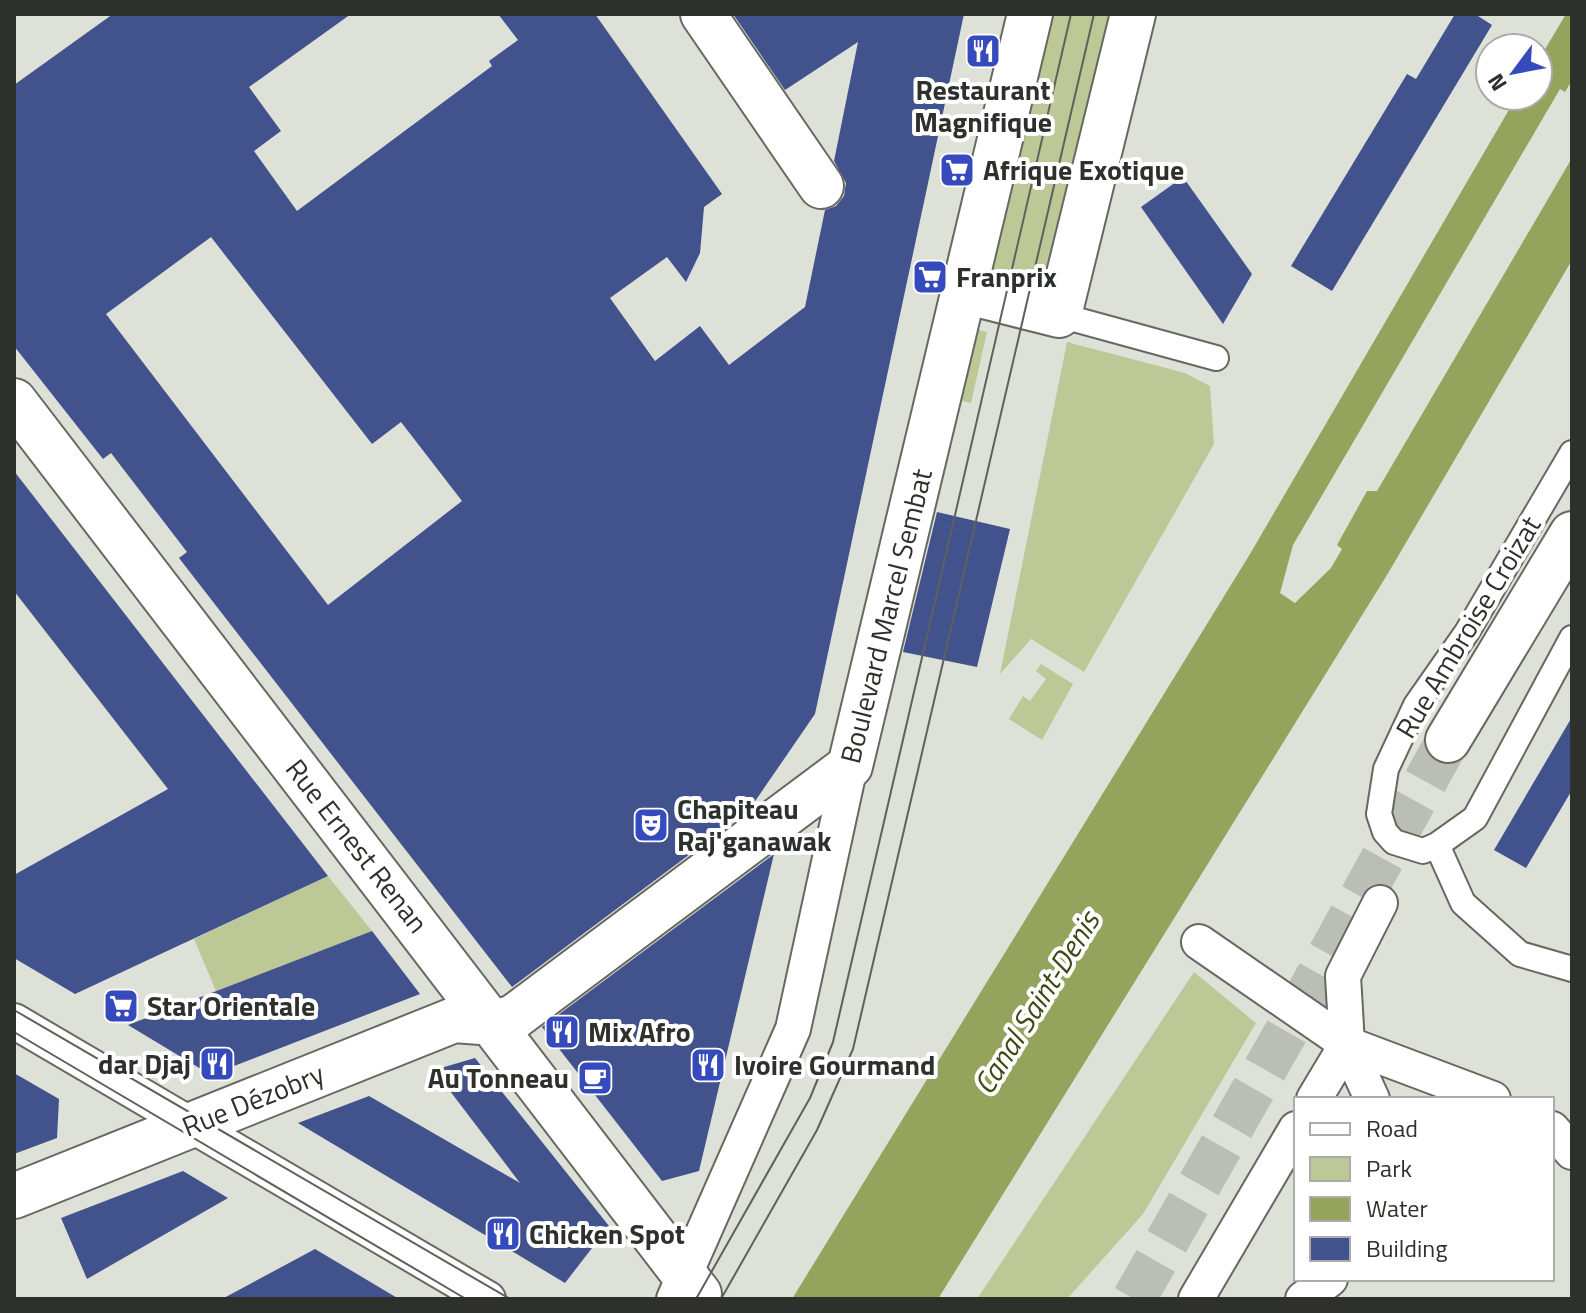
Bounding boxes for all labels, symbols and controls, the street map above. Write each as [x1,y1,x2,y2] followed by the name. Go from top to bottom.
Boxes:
[964,32,1002,70] restaurant icon: Restaurant Magnifique
[1474,32,1554,112] north arrow
[1479,67,1515,98] text: N
[914,68,1052,143] place label: Restaurant Magnifique
[983,148,1184,191] place label: Afrique Exotique
[938,151,976,189] supermarket icon: Afrique Exotique
[956,255,1057,298] place label: Franprix
[911,258,949,296] supermarket icon: Franprix
[828,464,943,768] street label: Boulevard Marcel Sembat
[1384,507,1551,746] street label: Rue Ambroise Croizat
[276,749,439,942] street label: Rue Ernest Renan
[677,787,832,862] place label: Chapiteau Raj'ganawak
[632,806,670,844] theatre icon: Chapiteau Raj'ganawak
[961,900,1112,1103] water label: Canal Saint-Denis
[147,984,315,1027] place label: Star Orientale
[102,987,140,1025] supermarket icon: Star Orientale
[588,1010,691,1053] place label: Mix Afro
[543,1013,581,1051] restaurant icon: Mix Afro
[98,1042,191,1085] place label: dar Djaj
[734,1043,935,1086] place label: Ivoire Gourmand
[198,1045,236,1083] restaurant icon: dar Djaj
[689,1046,727,1084] restaurant icon: Ivoire Gourmand
[175,1052,330,1148] street label: Rue Dézobry
[428,1056,569,1099] place label: Au Tonneau
[576,1059,614,1097] cafe icon: Au Tonneau
[1294,1097,1554,1281] legend
[1366,1110,1418,1146] text: Road
[1366,1150,1412,1186] text: Park
[1366,1190,1428,1226] text: Water
[529,1212,685,1255] place label: Chicken Spot
[484,1215,522,1253] restaurant icon: Chicken Spot
[1366,1230,1448,1266] text: Building

